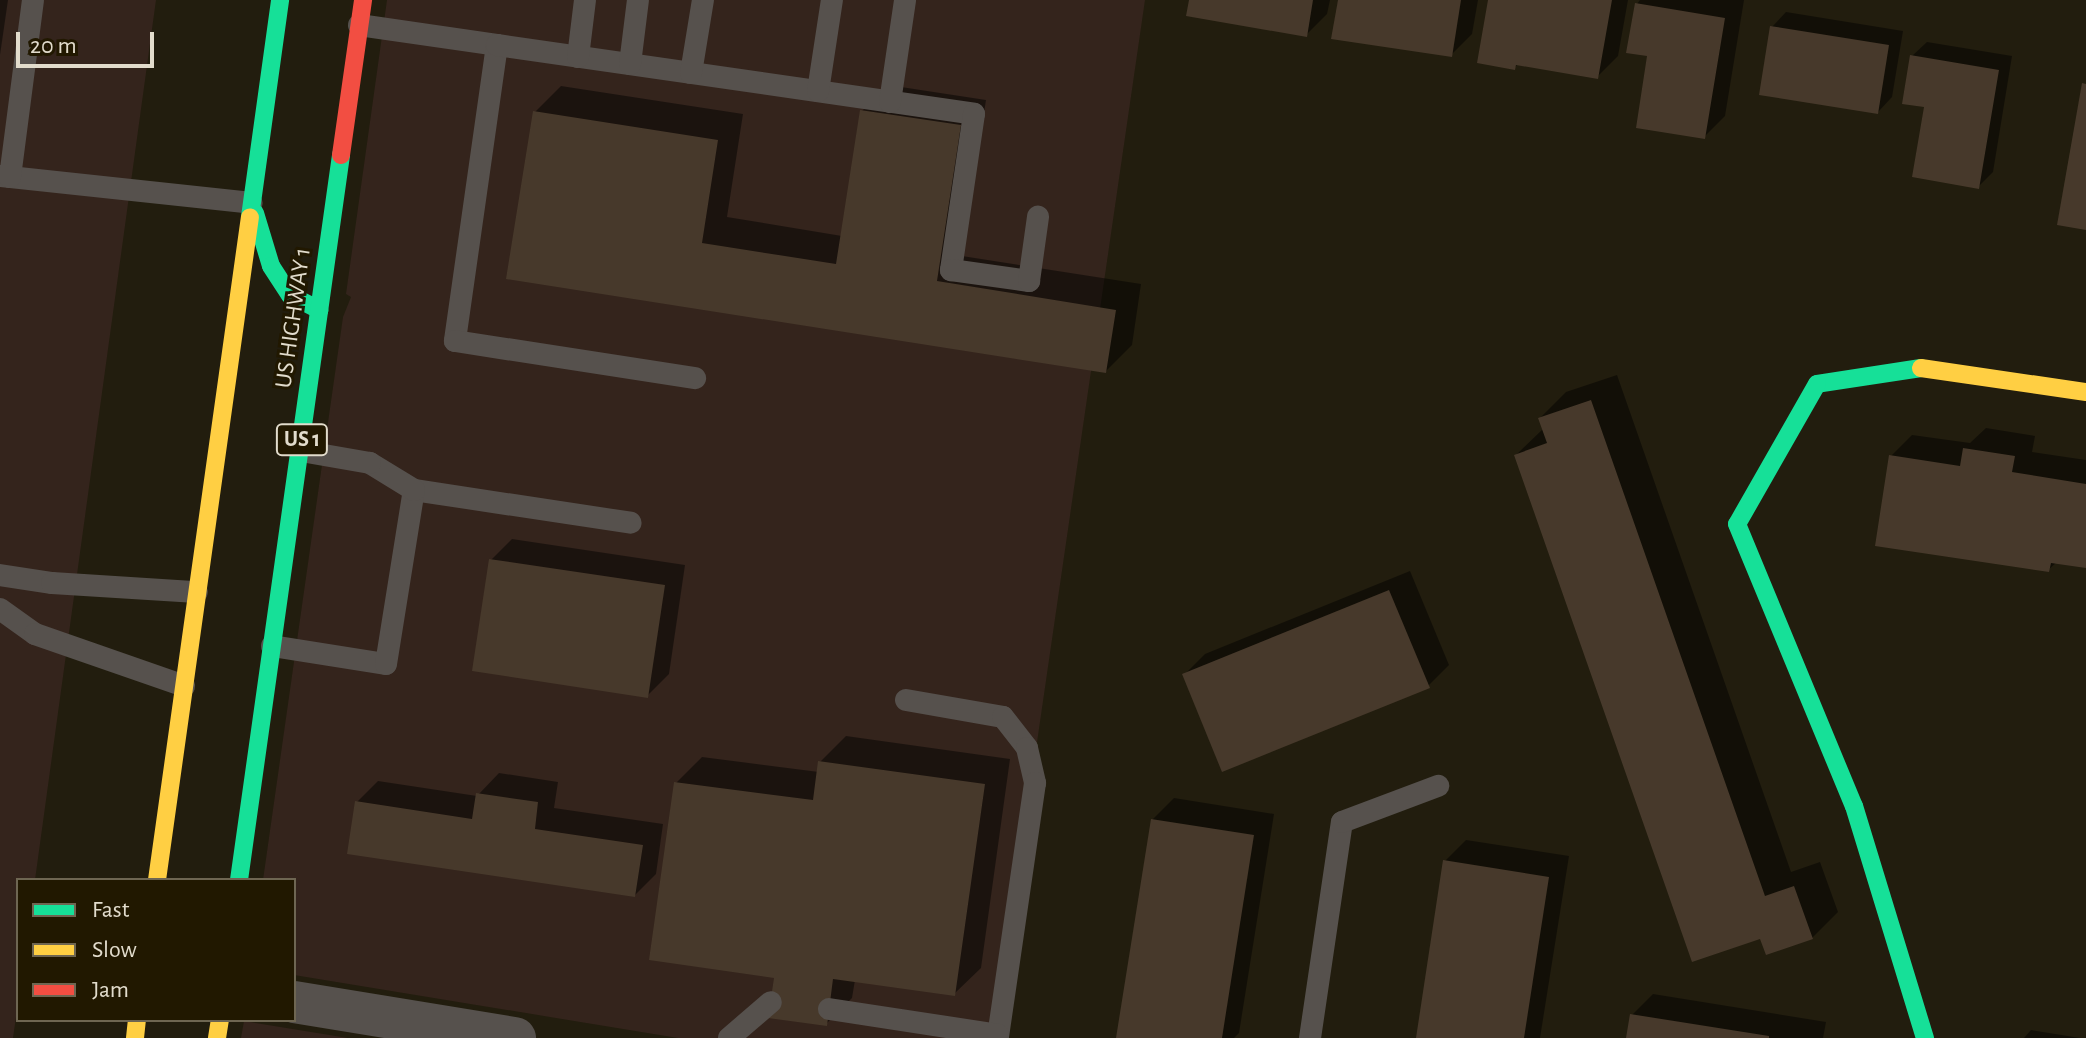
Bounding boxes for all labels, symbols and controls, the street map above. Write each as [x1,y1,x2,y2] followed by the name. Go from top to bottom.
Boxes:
[20,16,158,66] scale bar
[30,34,77,58] text: 20 m
[270,246,318,390] street label: US HIGHWAY 1
[274,422,330,458] road number: US 1
[16,878,296,1022] legend
[92,898,129,922] text: Fast
[92,938,137,962] text: Slow
[92,978,129,1002] text: Jam

